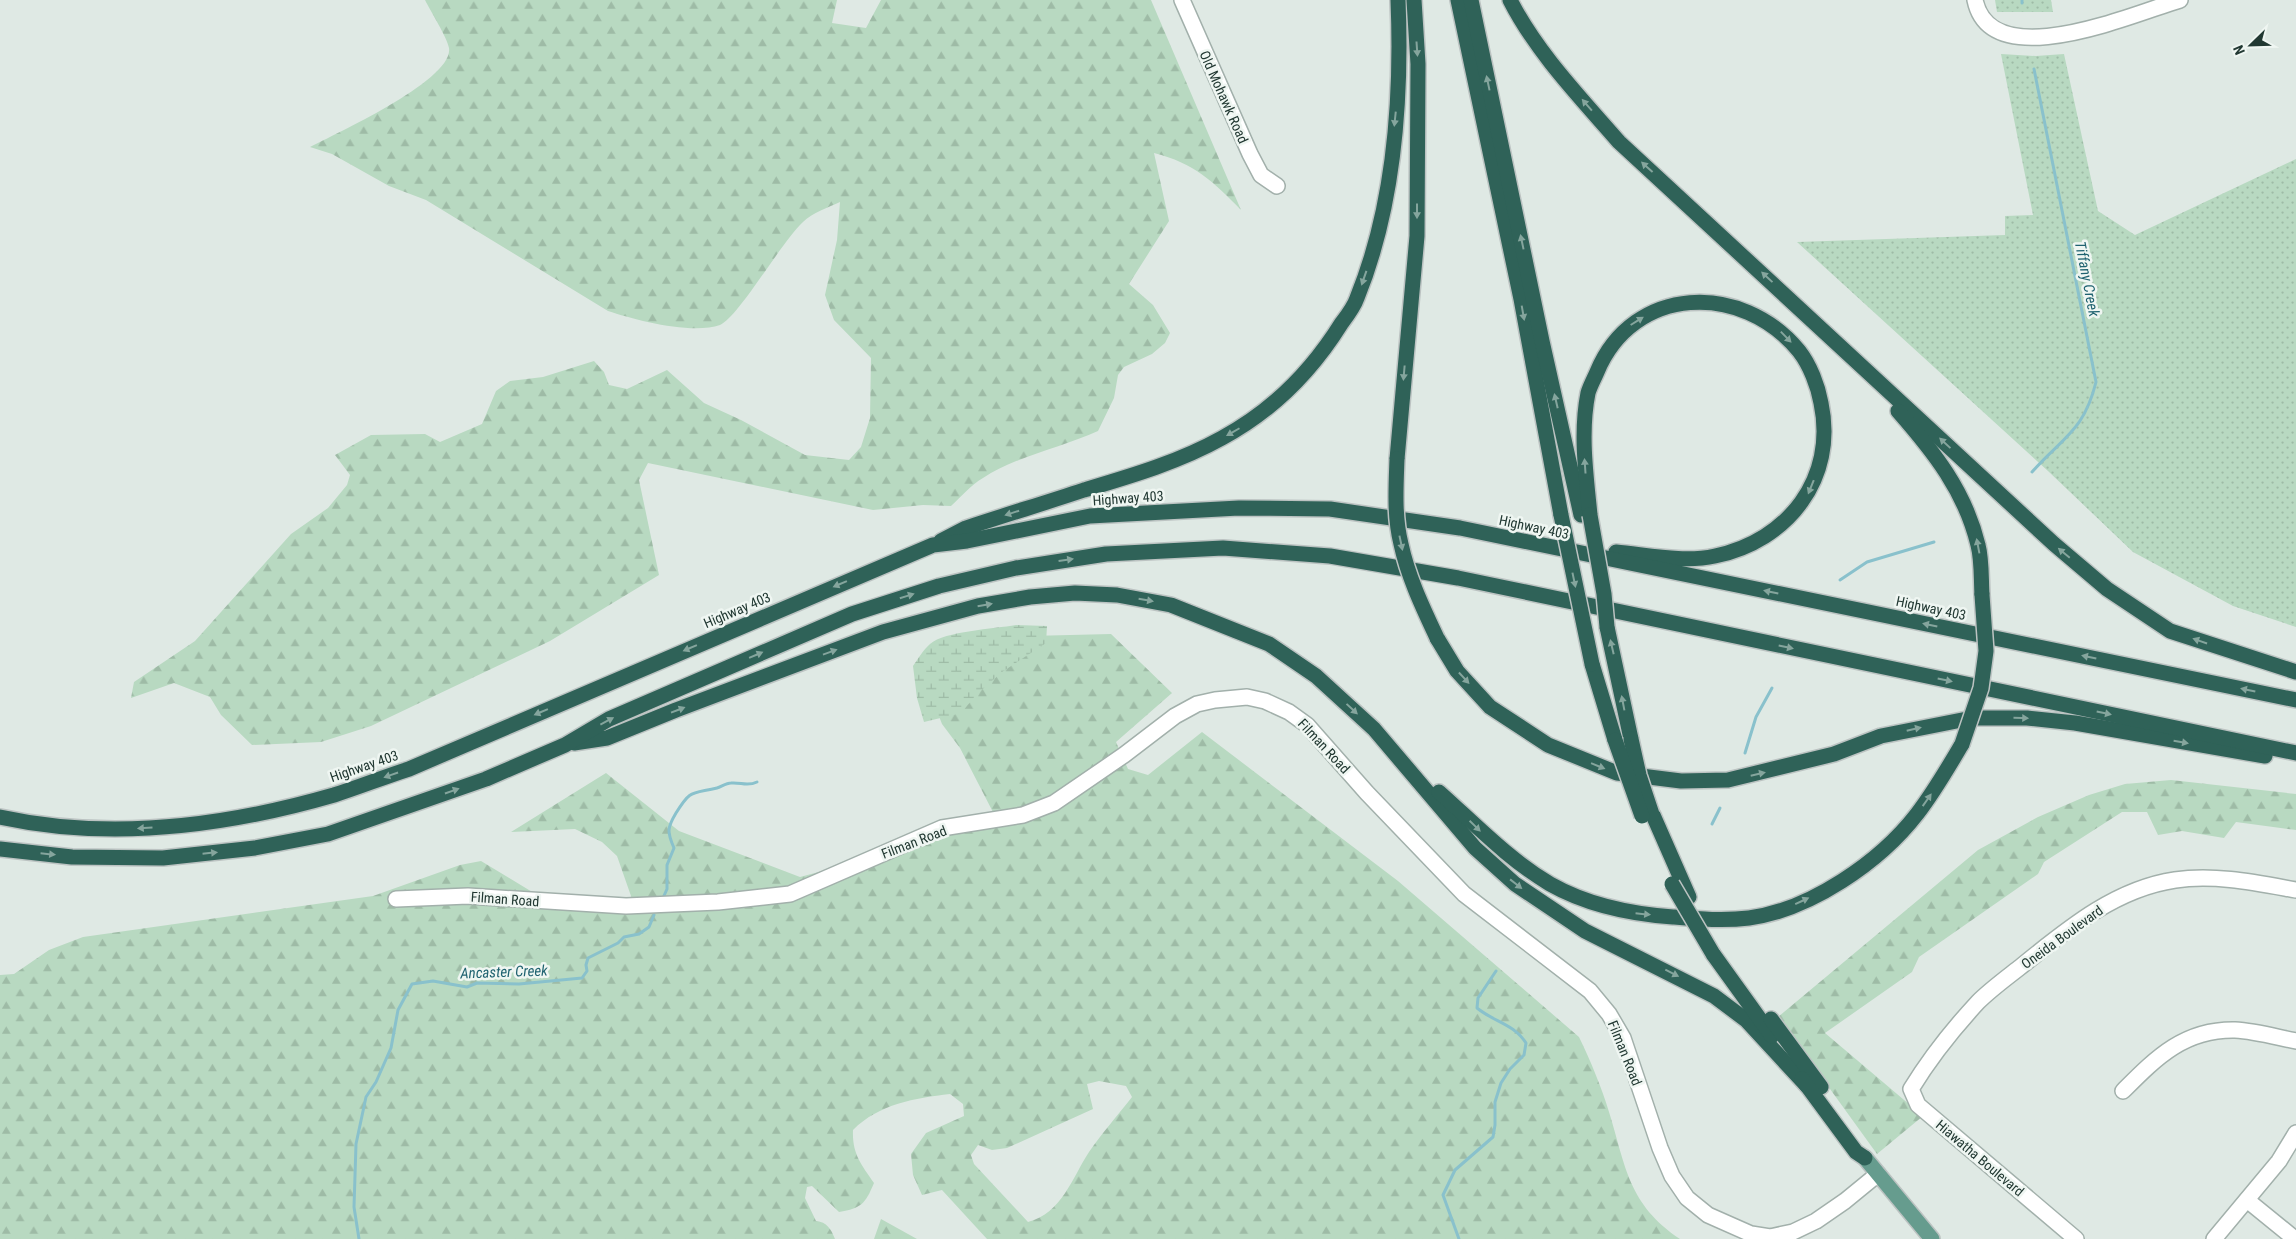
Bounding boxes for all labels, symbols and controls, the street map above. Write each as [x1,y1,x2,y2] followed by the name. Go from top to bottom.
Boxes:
[2226,20,2276,70] north arrow
[1413,41,1421,57] one-way arrow
[2230,43,2248,57] text: N
[1196,48,1252,146] street label: Old Mohawk Road
[1484,75,1492,90] one-way arrow
[1582,99,1593,111] one-way arrow
[1391,111,1399,127] one-way arrow
[1641,162,1654,173] one-way arrow
[1413,203,1421,219] one-way arrow
[1517,233,1525,249] one-way arrow
[2071,240,2103,319] water label: Tiffany Creek
[1360,270,1368,285] one-way arrow
[1762,271,1774,283] one-way arrow
[1520,305,1528,321] one-way arrow
[1630,316,1643,325] one-way arrow
[1780,331,1792,343] one-way arrow
[1400,365,1408,381] one-way arrow
[1552,393,1560,408] one-way arrow
[1226,427,1240,436] one-way arrow
[1939,437,1951,449] one-way arrow
[1581,458,1589,474] one-way arrow
[1807,480,1815,495] one-way arrow
[1092,488,1164,508] street label: Highway 403
[1004,510,1019,518] one-way arrow
[1498,512,1570,542] street label: Highway 403
[1397,535,1405,550] one-way arrow
[1973,538,1981,554] one-way arrow
[2059,547,2071,559] one-way arrow
[1058,556,1074,564] one-way arrow
[1571,573,1579,589] one-way arrow
[833,581,847,589] one-way arrow
[1763,588,1778,596] one-way arrow
[701,589,773,631] street label: Highway 403
[900,592,915,600] one-way arrow
[1895,593,1967,623] street label: Highway 403
[1138,597,1154,605] one-way arrow
[977,600,993,608] one-way arrow
[1922,621,1937,629] one-way arrow
[2192,636,2207,644] one-way arrow
[1608,639,1616,654] one-way arrow
[683,644,697,652] one-way arrow
[1778,644,1794,652] one-way arrow
[822,648,837,655] one-way arrow
[749,651,763,659] one-way arrow
[2081,653,2097,661] one-way arrow
[1458,672,1470,684] one-way arrow
[1937,676,1952,684] one-way arrow
[2241,686,2256,694] one-way arrow
[1619,695,1627,711] one-way arrow
[1346,703,1358,715] one-way arrow
[670,705,685,713] one-way arrow
[534,708,548,716] one-way arrow
[2096,709,2112,717] one-way arrow
[1295,715,1353,777] street label: Filman Road
[2013,715,2029,723] one-way arrow
[601,716,614,725] one-way arrow
[1907,725,1922,733] one-way arrow
[2174,738,2190,746] one-way arrow
[328,747,400,785] street label: Highway 403
[1591,762,1605,770] one-way arrow
[1751,769,1767,777] one-way arrow
[383,771,398,779] one-way arrow
[444,787,459,794] one-way arrow
[1922,793,1932,807] one-way arrow
[1469,820,1481,832] one-way arrow
[879,822,949,862] street label: Filman Road
[137,824,153,832] one-way arrow
[203,849,219,857] one-way arrow
[41,850,57,858] one-way arrow
[1509,879,1522,890] one-way arrow
[470,889,540,909] street label: Filman Road
[1795,897,1809,905] one-way arrow
[2018,902,2106,972] street label: Oneida Boulevard
[1635,910,1651,918] one-way arrow
[459,961,548,983] water label: Ancaster Creek
[1665,969,1679,977] one-way arrow
[1605,1018,1645,1088] street label: Filman Road
[1933,1117,2027,1199] street label: Hiawatha Boulevard

